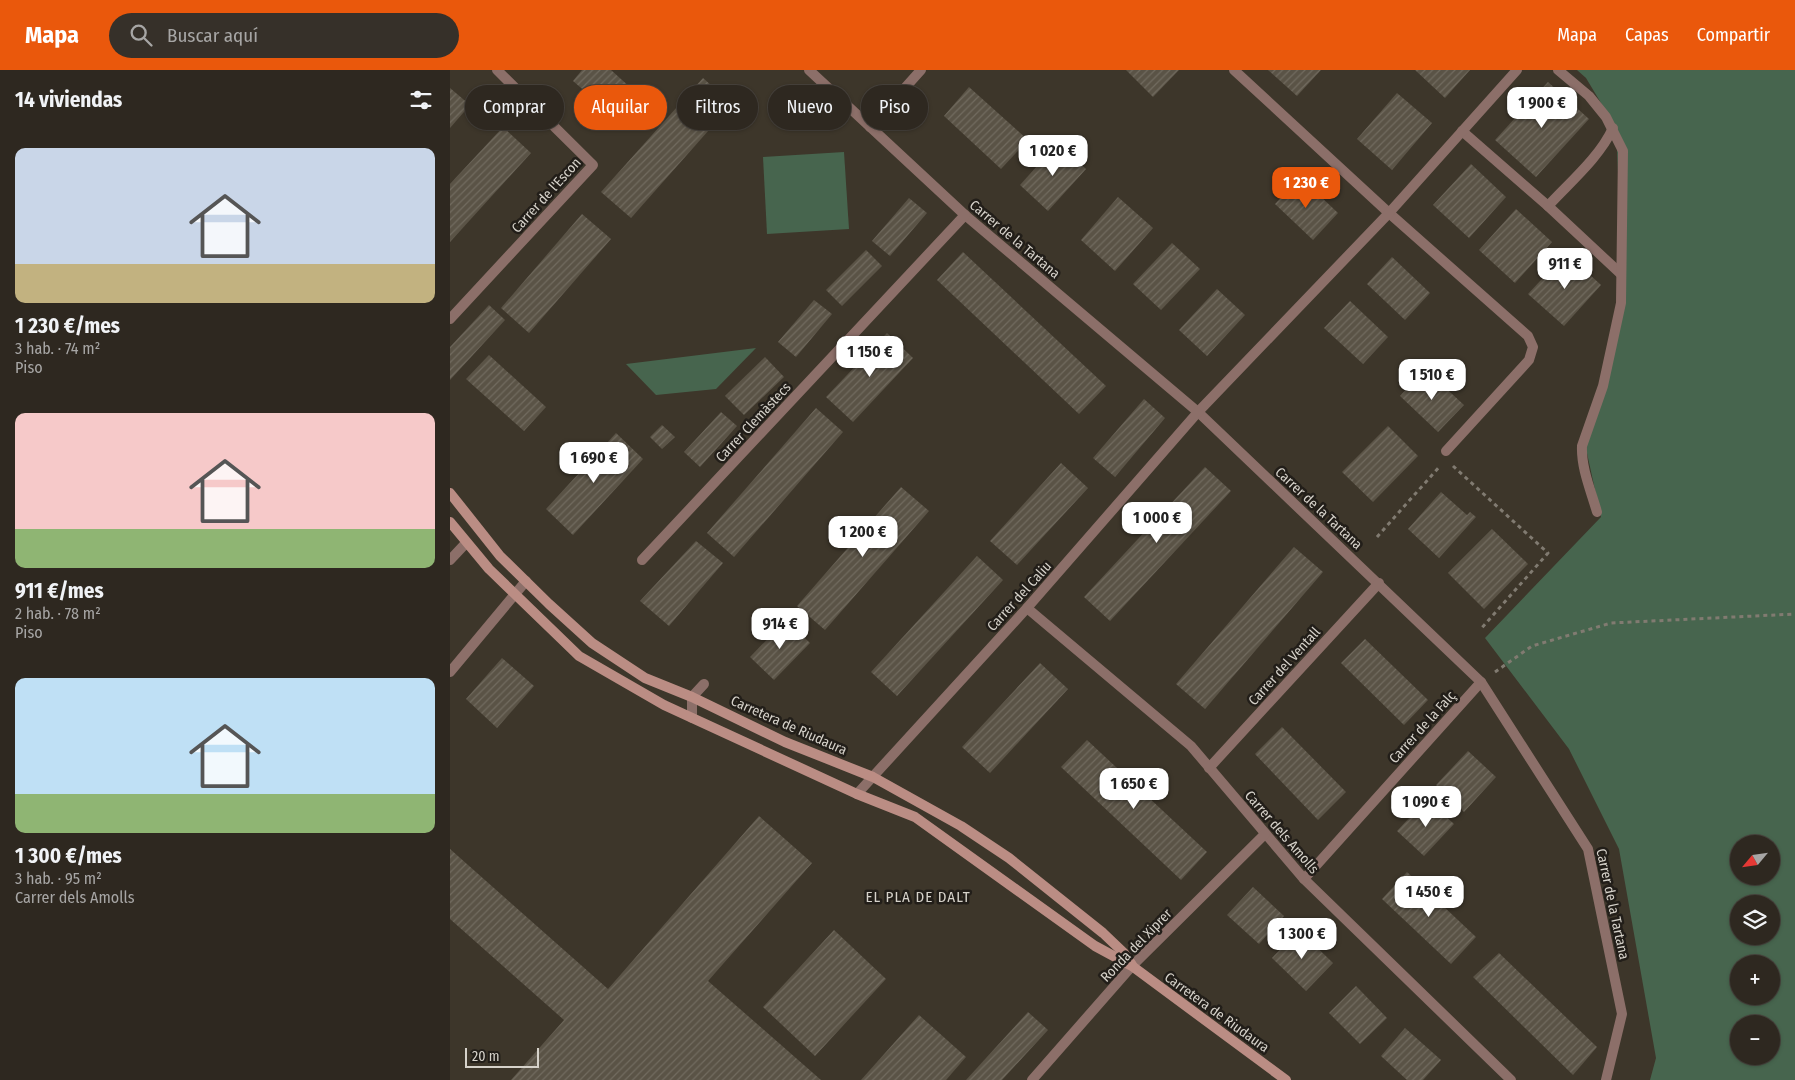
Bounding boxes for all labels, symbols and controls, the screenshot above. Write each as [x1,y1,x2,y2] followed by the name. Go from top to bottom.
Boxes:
[109,13,459,58] search box
[25,21,79,49] text: Mapa
[127,21,155,49] icon: search
[167,24,258,47] text: Buscar aquí
[1557,24,1597,46] text: Mapa
[1625,24,1669,46] text: Capas
[1697,24,1770,46] text: Compartir
[465,85,564,130] chip: Comprar
[574,85,667,130] chip: Alquilar
[677,85,758,130] chip: Filtros
[768,85,851,130] chip: Nuevo
[861,85,928,130] chip: Piso
[407,86,435,114] icon: filters
[15,87,122,113] text: 14 viviendas
[1496,87,1588,129] pin: 1 900 €
[1518,93,1566,112] text: 1 900 €
[1007,134,1099,177] pin: 1 020 €
[1030,141,1076,160] text: 1 020 €
[508,154,585,236] street label: Carrer de l'Escon
[1260,166,1352,209] pin: 1 230 €
[1283,173,1329,192] text: 1 230 €
[180,181,270,271] icon: home
[966,197,1063,282] street label: Carrer de la Tartana
[1530,248,1600,290] pin: 911 €
[1548,254,1582,273] text: 911 €
[15,313,120,339] text: 1 230 €/mes
[824,336,916,378] pin: 1 150 €
[15,339,100,358] text: 3 hab. · 74 m²
[847,342,893,361] text: 1 150 €
[15,358,43,377] text: Piso
[1386,358,1478,401] pin: 1 510 €
[1410,365,1454,384] text: 1 510 €
[712,379,795,466] street label: Carrer Clemàstecs
[548,442,640,484] pin: 1 690 €
[180,446,270,536] icon: home
[570,448,618,467] text: 1 690 €
[1272,464,1366,553] street label: Carrer de la Tartana
[1111,502,1203,544] pin: 1 000 €
[1133,508,1181,527] text: 1 000 €
[817,516,909,558] pin: 1 200 €
[840,522,886,541] text: 1 200 €
[984,558,1055,635] street label: Carrer del Caliu
[15,578,104,604] text: 911 €/mes
[15,604,101,623] text: 2 hab. · 78 m²
[745,608,815,650] pin: 914 €
[763,614,797,633] text: 914 €
[15,623,43,642] text: Piso
[1245,623,1324,709] street label: Carrer del Ventall
[1385,688,1459,767] street label: Carrer de la Falç
[728,692,850,759] street label: Carretera de Riudaura
[180,711,270,801] icon: home
[1088,768,1180,810] pin: 1 650 €
[1111,774,1157,793] text: 1 650 €
[1380,786,1472,828] pin: 1 090 €
[1241,787,1322,877] street label: Carrer dels Amolls
[1402,792,1450,811] text: 1 090 €
[1730,835,1780,885] north arrow
[1730,835,1780,1065] map controls
[15,843,122,869] text: 1 300 €/mes
[1592,847,1633,961] street label: Carrer de la Tartana
[15,869,102,888] text: 3 hab. · 95 m²
[1383,876,1475,918] pin: 1 450 €
[1406,882,1452,901] text: 1 450 €
[15,888,135,907] text: Carrer dels Amolls
[865,888,971,906] district label: EL PLA DE DALT
[1730,895,1780,945] button: layers
[1097,905,1176,986] street label: Ronda del Xiprer
[1256,918,1348,960] pin: 1 300 €
[1278,924,1326,943] text: 1 300 €
[1730,955,1780,1005] button: +
[1161,969,1272,1056] street label: Carretera de Riudaura
[1730,1015,1780,1065] button: −
[465,1045,539,1068] scale bar
[472,1048,500,1065] text: 20 m

